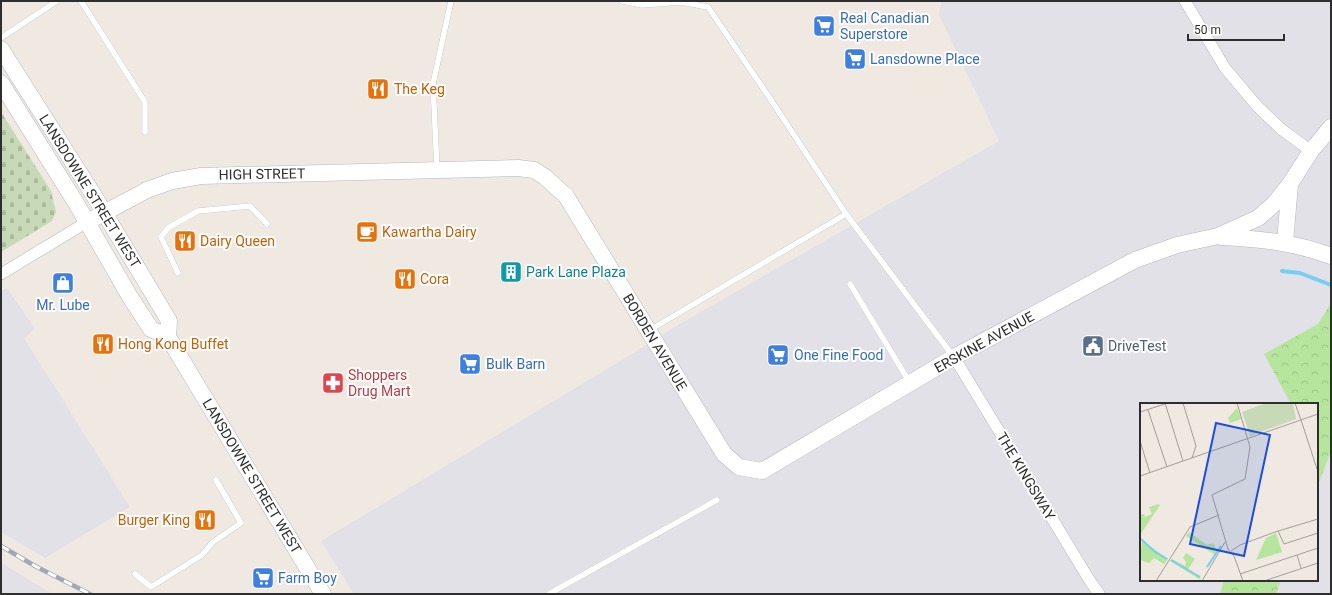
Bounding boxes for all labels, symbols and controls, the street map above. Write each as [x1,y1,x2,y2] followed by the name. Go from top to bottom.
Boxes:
[840,10,929,42] place label: Real Canadian Superstore
[811,13,837,39] supermarket icon: Real Canadian Superstore
[1188,16,1284,42] scale bar
[1194,23,1221,37] text: 50 m
[842,46,868,72] supermarket icon: Lansdowne Place
[870,51,980,67] place label: Lansdowne Place
[365,76,391,102] restaurant icon: The Keg
[394,81,445,97] place label: The Keg
[36,111,144,271] street label: LANSDOWNE STREET WEST
[219,165,306,183] street label: HIGH STREET
[354,219,380,245] cafe icon: Kawartha Dairy
[382,224,477,240] place label: Kawartha Dairy
[172,228,198,254] restaurant icon: Dairy Queen
[200,233,275,249] place label: Dairy Queen
[498,259,524,285] building icon: Park Lane Plaza
[526,264,626,280] place label: Park Lane Plaza
[392,266,418,292] restaurant icon: Cora
[50,270,76,296] shop icon: Mr. Lube
[420,271,449,287] place label: Cora
[620,291,690,393] street label: BORDEN AVENUE
[36,297,90,313] place label: Mr. Lube
[931,308,1037,376] street label: ERSKINE AVENUE
[90,331,116,357] restaurant icon: Hong Kong Buffet
[1080,333,1106,359] public building icon: DriveTest
[118,336,229,352] place label: Hong Kong Buffet
[1108,338,1167,354] place label: DriveTest
[765,342,791,368] supermarket icon: One Fine Food
[794,347,884,363] place label: One Fine Food
[457,351,483,377] supermarket icon: Bulk Barn
[486,356,545,372] place label: Bulk Barn
[348,367,411,399] place label: Shoppers Drug Mart
[320,370,346,396] pharmacy icon: Shoppers Drug Mart
[199,396,305,557] street label: LANSDOWNE STREET WEST
[1140,403,1318,581] inset map
[994,429,1059,523] street label: THE KINGSWAY
[192,507,218,533] restaurant icon: Burger King
[118,512,190,528] place label: Burger King
[250,565,276,591] supermarket icon: Farm Boy
[278,570,337,586] place label: Farm Boy

